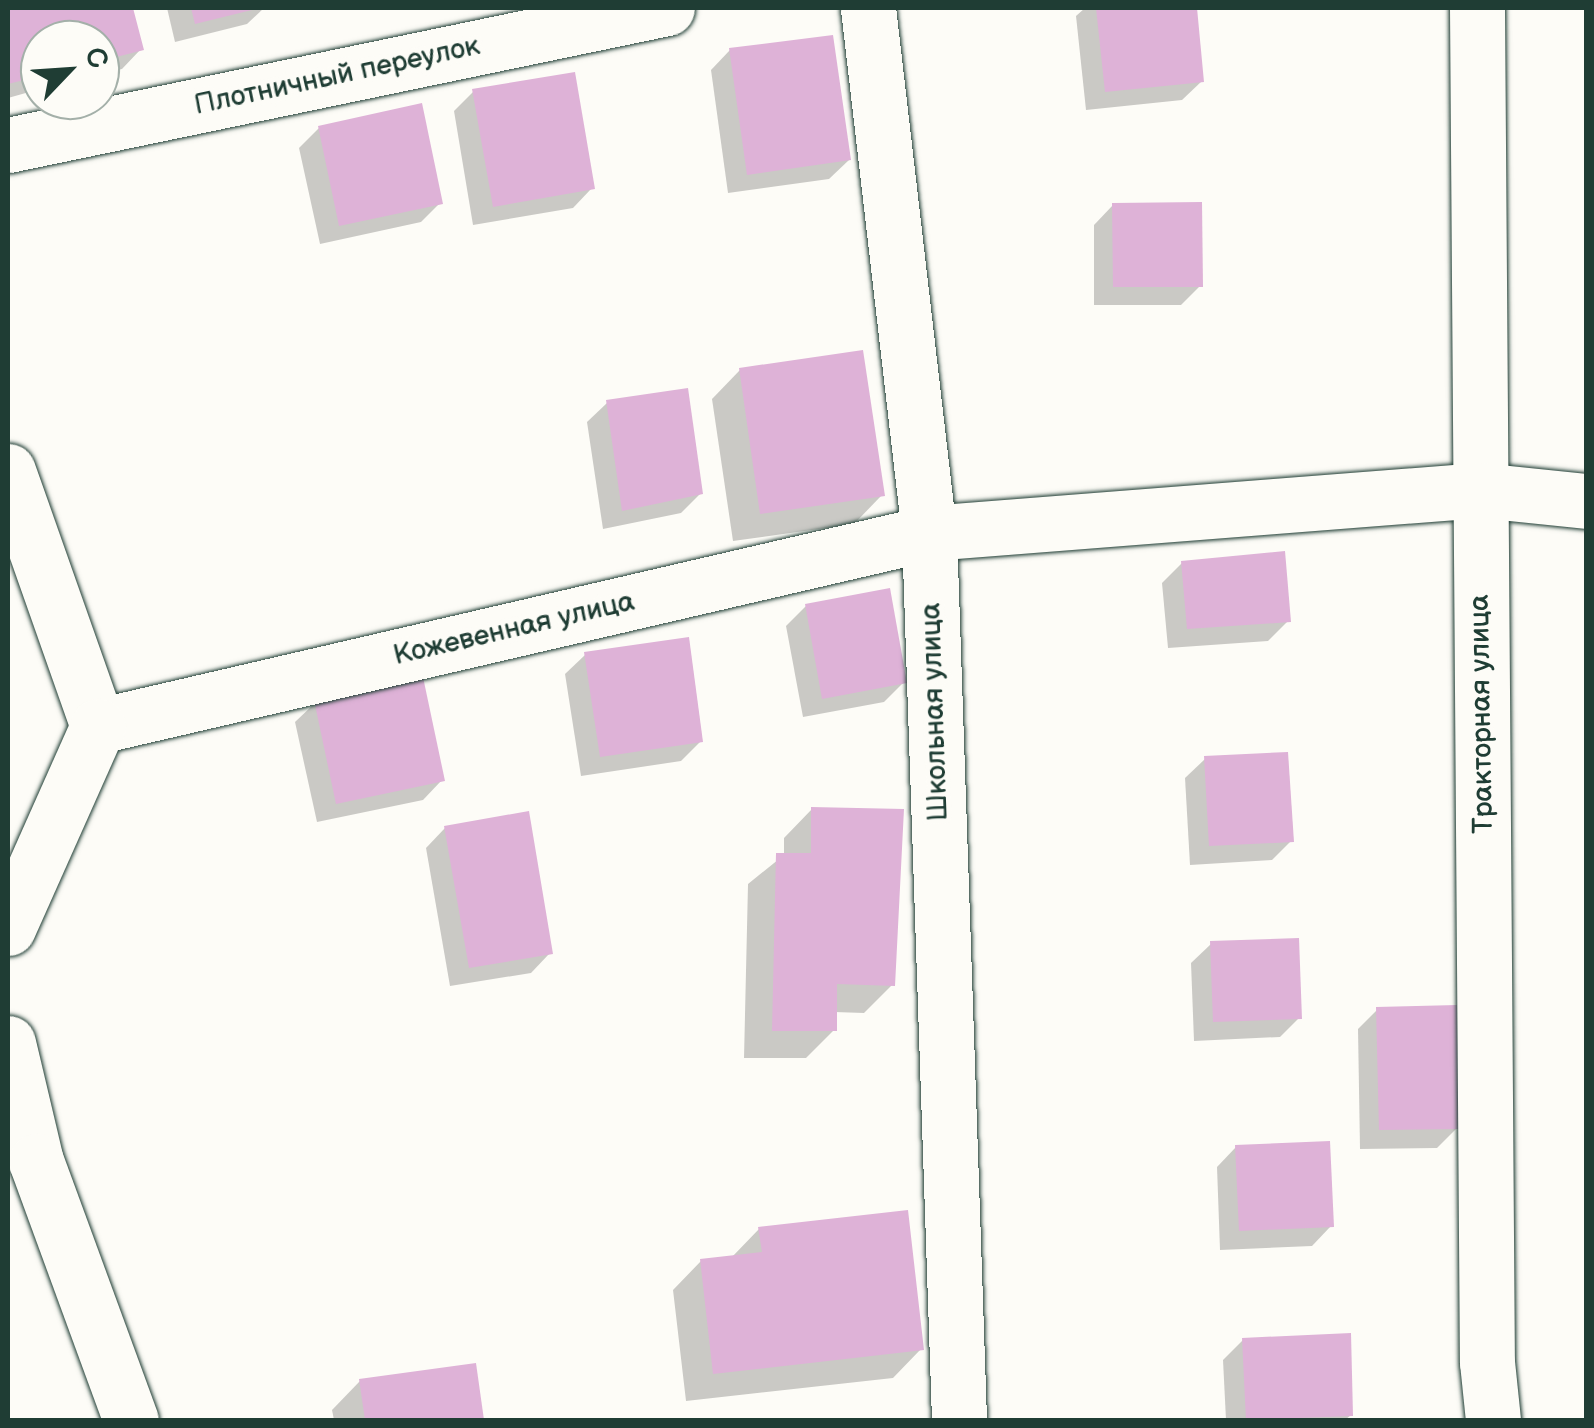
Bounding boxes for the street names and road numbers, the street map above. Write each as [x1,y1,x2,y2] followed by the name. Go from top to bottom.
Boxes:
[191,29,483,123] street label: Плотничный переулок
[390,585,638,673] street label: Кожевенная улица
[1463,594,1501,834] street label: Тракторная улица
[914,602,956,822] street label: Школьная улица

